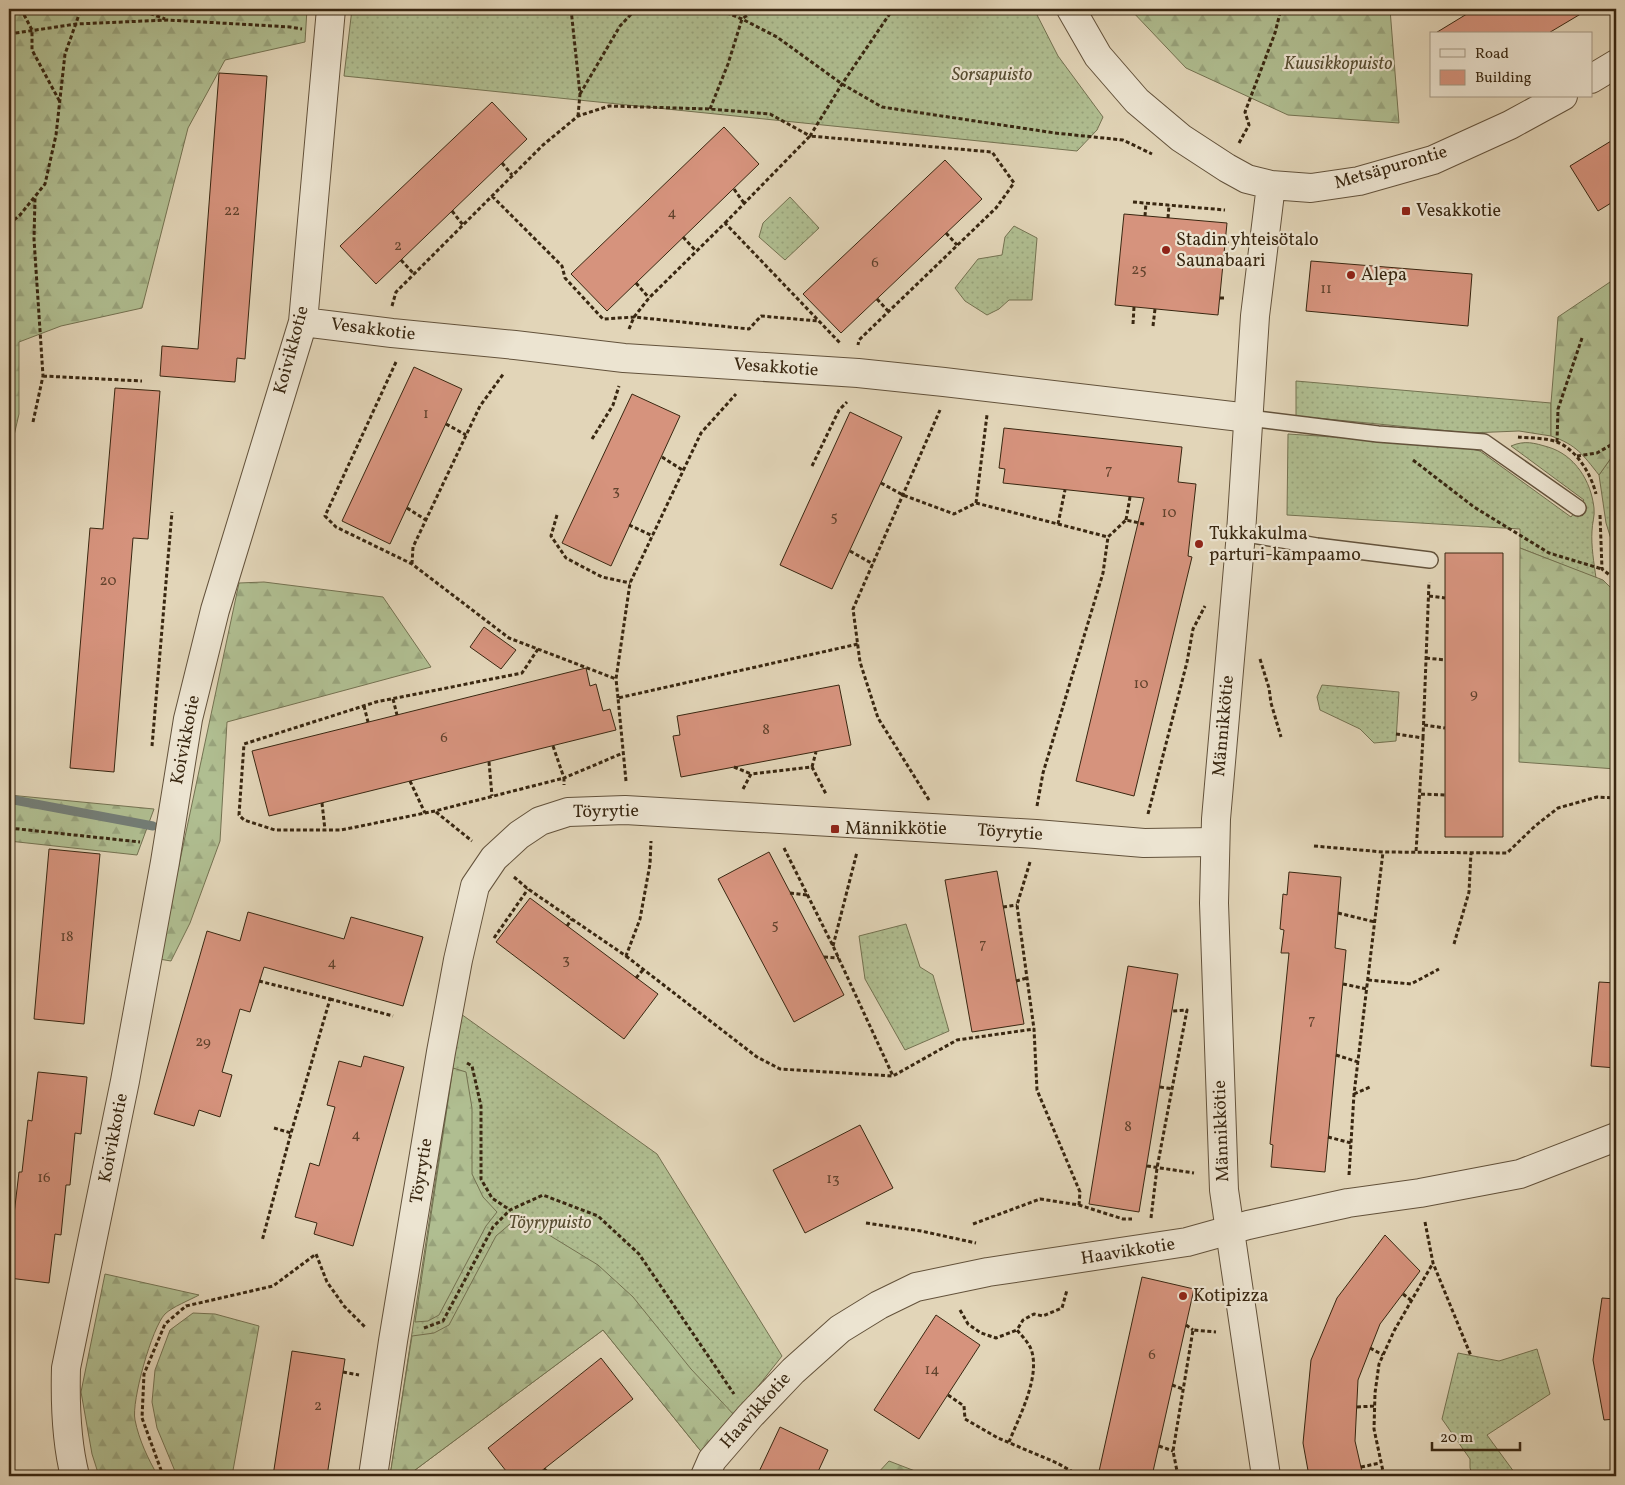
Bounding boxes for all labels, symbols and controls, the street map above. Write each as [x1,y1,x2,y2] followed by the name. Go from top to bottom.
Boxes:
[1430,32,1592,98] legend
[1475,44,1509,65] text: Road
[1284,52,1392,77] park label: Kuusikkopuisto
[952,63,1032,88] park label: Sorsapuisto
[1475,68,1532,89] text: Building
[1332,140,1450,196] street label: Metsäpurontie
[1416,199,1501,224] place label: Vesakkotie
[224,201,240,222] house number: 22
[668,203,677,224] house number: 4
[1400,205,1412,217] marker: Vesakkotie
[1176,228,1319,274] place label: Stadin yhteisötalo Saunabaari
[394,236,402,257] house number: 2
[1160,244,1172,256] marker: Stadin yhteisötalo Saunabaari
[871,253,879,274] house number: 6
[1131,260,1147,281] house number: 25
[1361,263,1407,288] place label: Alepa
[1345,269,1357,281] marker: Alepa
[1320,279,1332,300] house number: 11
[268,303,316,397] street label: Koivikkotie
[329,312,417,348] street label: Vesakkotie
[733,353,819,383] street label: Vesakkotie
[423,404,429,425] house number: 1
[1105,460,1113,481] house number: 7
[612,481,620,502] house number: 3
[1162,503,1176,524] house number: 10
[830,507,838,528] house number: 5
[1209,522,1361,568] place label: Tukkakulma parturi-kampaamo
[1193,538,1205,550] marker: Tukkakulma parturi-kampaamo
[100,571,116,592] house number: 20
[1134,674,1148,695] house number: 10
[1207,674,1241,778] street label: Männikkötie
[1470,684,1478,705] house number: 9
[165,693,207,787] street label: Koivikkotie
[762,720,770,741] house number: 8
[440,728,448,749] house number: 6
[573,799,639,825] street label: Töyrytie
[845,817,947,842] place label: Männikkötie
[976,818,1044,848] street label: Töyrytie
[829,823,841,835] marker: Männikkötie
[771,915,779,936] house number: 5
[60,927,74,948] house number: 18
[979,934,987,955] house number: 7
[562,950,570,971] house number: 3
[328,953,337,974] house number: 4
[1308,1010,1316,1031] house number: 7
[195,1032,211,1053] house number: 29
[1208,1080,1236,1182] street label: Männikkötie
[93,1091,135,1185] street label: Koivikkotie
[1124,1117,1132,1138] house number: 8
[352,1125,361,1146] house number: 4
[404,1136,440,1206] street label: Töyrytie
[37,1168,51,1189] house number: 16
[826,1169,840,1190] house number: 13
[508,1211,592,1236] park label: Töyrypuisto
[1079,1232,1177,1272] street label: Haavikkotie
[1193,1284,1269,1309] place label: Kotipizza
[1177,1290,1189,1302] marker: Kotipizza
[1148,1345,1156,1366] house number: 6
[925,1360,939,1381] house number: 14
[715,1367,797,1455] street label: Haavikkotie
[314,1396,322,1417] house number: 2
[1432,1420,1520,1452] scale bar
[1440,1428,1473,1449] text: 20 m

